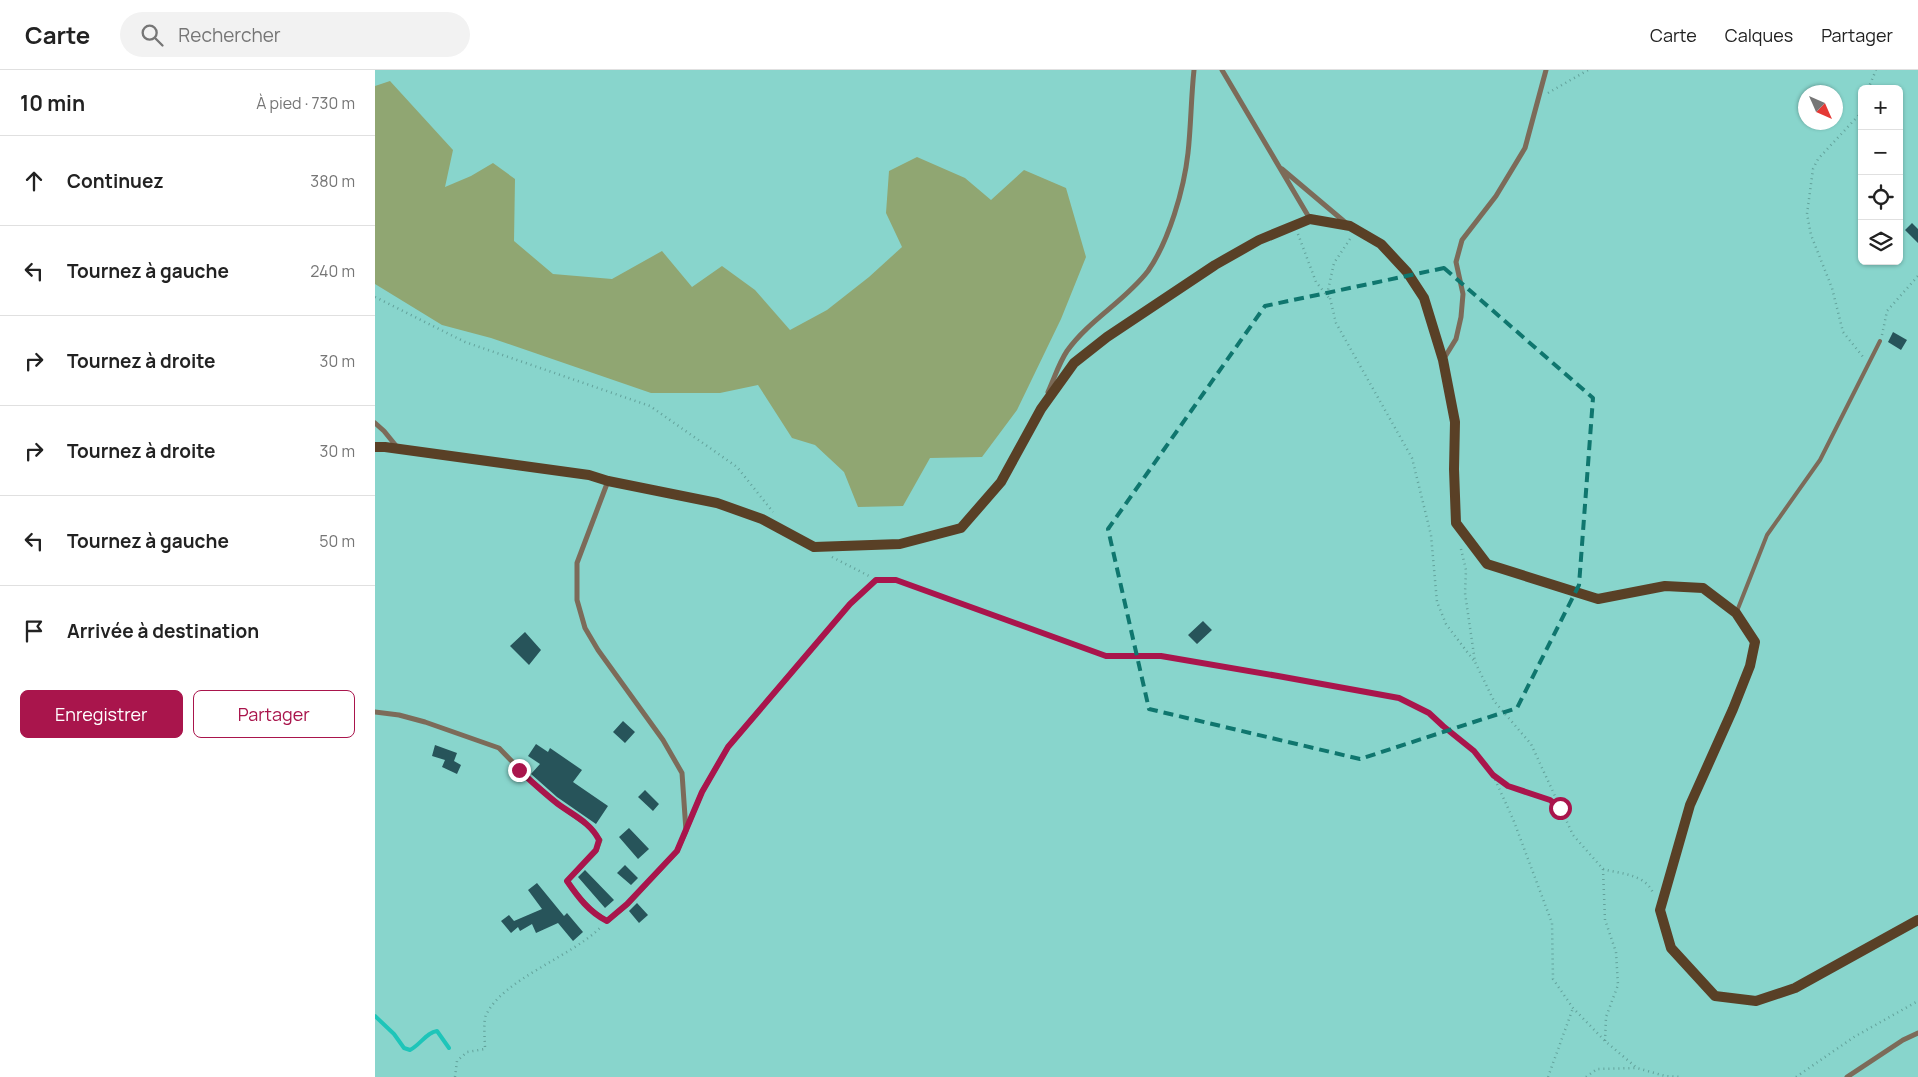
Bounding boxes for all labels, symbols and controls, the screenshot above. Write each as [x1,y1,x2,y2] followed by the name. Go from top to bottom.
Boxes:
[120,12,470,57] search box
[25,18,90,51] text: Carte
[138,21,166,49] icon: search
[178,22,281,48] text: Rechercher
[1650,23,1697,47] text: Carte
[1725,23,1793,47] text: Calques
[1821,23,1893,47] text: Partager
[1798,85,1843,130] north arrow
[1858,85,1903,265] map controls
[1858,85,1903,130] button: +
[20,89,85,117] text: 10 min
[256,92,355,114] text: À pied · 730 m
[1858,130,1903,175] button: −
[20,167,48,195] icon: ahead
[67,168,164,194] text: Continuez
[310,170,355,192] text: 380 m
[1858,175,1903,220] button: locate
[1858,220,1903,265] button: layers
[20,257,48,285] icon: left
[67,258,229,284] text: Tournez à gauche
[310,260,355,282] text: 240 m
[20,347,48,375] icon: right
[67,348,215,374] text: Tournez à droite
[320,350,355,372] text: 30 m
[20,437,48,465] icon: right
[67,438,215,464] text: Tournez à droite
[320,440,355,462] text: 30 m
[20,527,48,555] icon: left
[67,528,229,554] text: Tournez à gauche
[319,530,355,552] text: 50 m
[20,617,48,645] icon: arrive
[67,618,259,644] text: Arrivée à destination
[20,690,183,738] button: Enregistrer
[193,690,355,738] button: Partager
[508,759,531,782] route end
[1549,797,1572,820] route start

